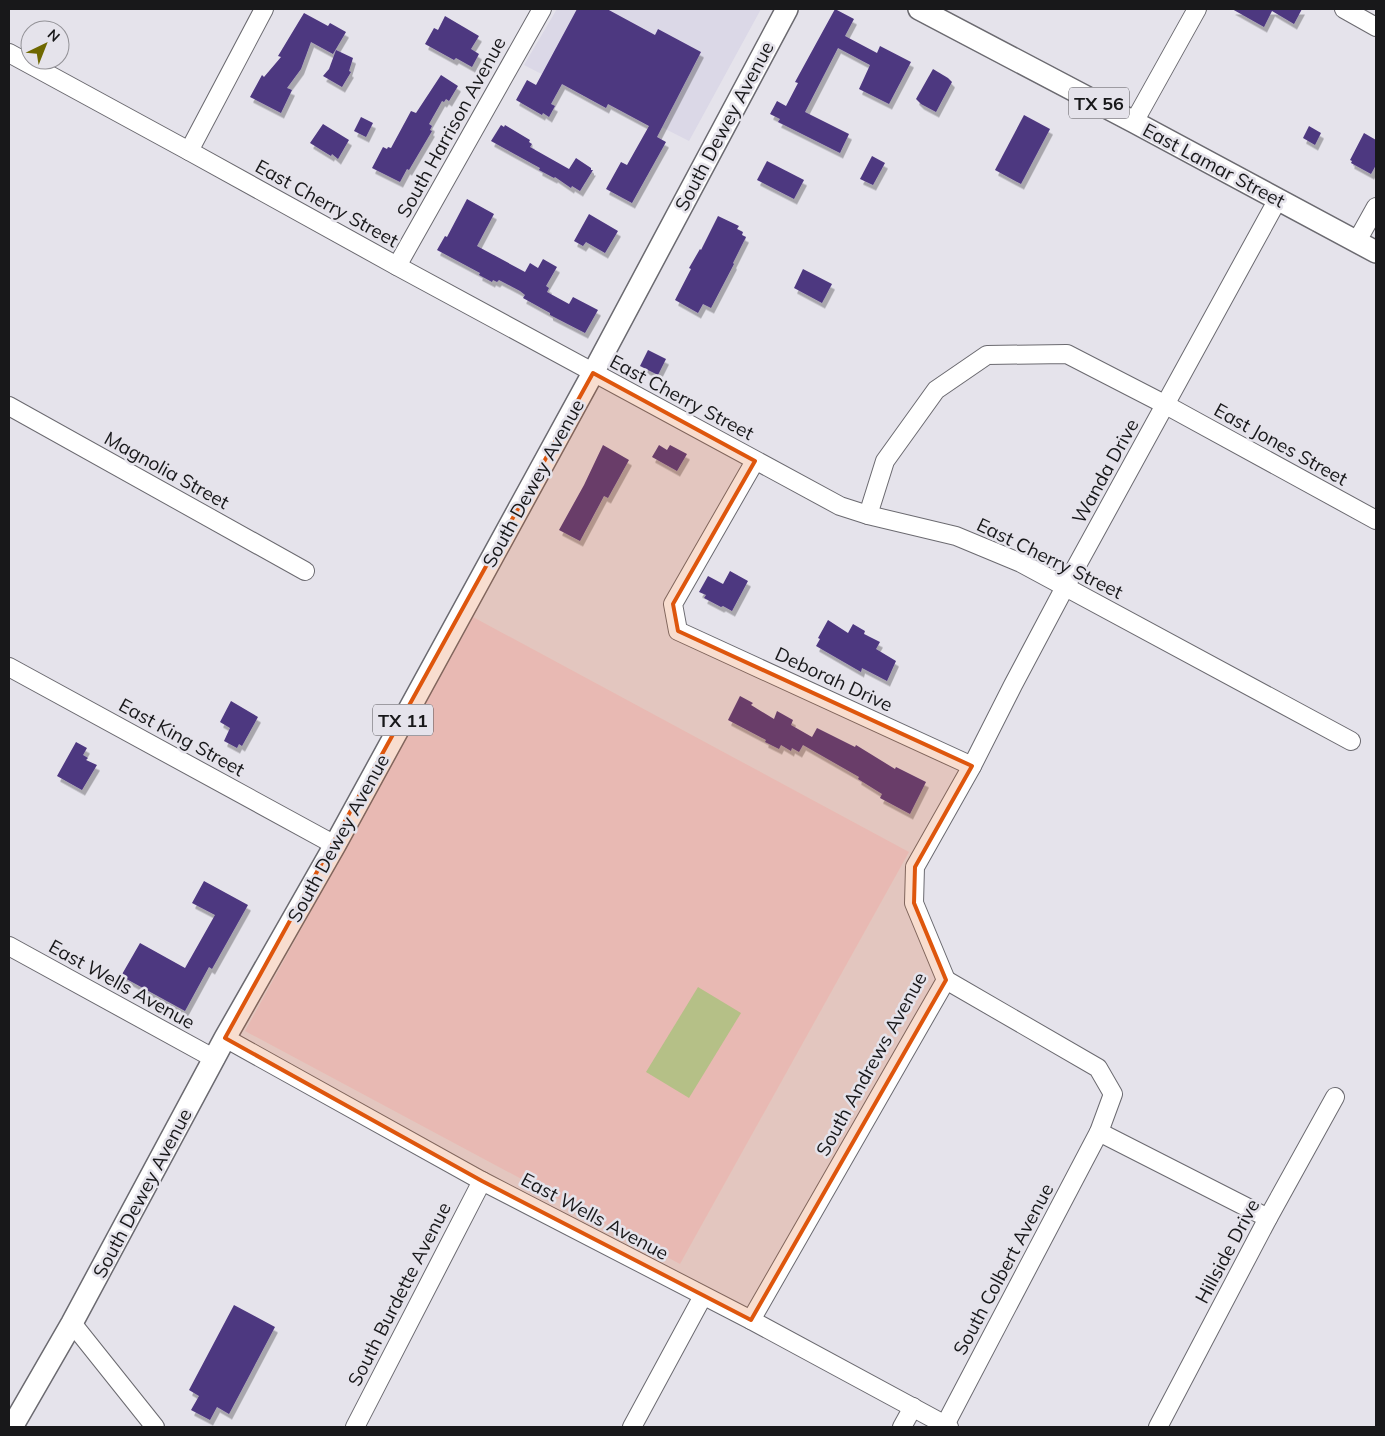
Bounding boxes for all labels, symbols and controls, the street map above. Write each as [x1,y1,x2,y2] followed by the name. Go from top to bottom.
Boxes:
[20,20,70,70] north arrow
[44,25,64,46] text: N
[391,32,511,222] street label: South Harrison Avenue
[669,37,779,215] street label: South Dewey Avenue
[1069,88,1129,119] road number: TX 56
[1139,117,1290,213] street label: East Lamar Street
[251,154,403,252] street label: East Cherry Street
[606,349,758,445] street label: East Cherry Street
[477,395,589,571] street label: South Dewey Avenue
[1210,397,1352,491] street label: East Jones Street
[1066,414,1144,528] street label: Wanda Drive
[100,426,234,514] street label: Magnolia Street
[973,512,1127,604] street label: East Cherry Street
[771,641,897,717] street label: Deborah Drive
[115,693,249,782] street label: East King Street
[373,704,433,736] road number: TX 11
[282,750,394,926] street label: South Dewey Avenue
[45,934,199,1034] street label: East Wells Avenue
[810,968,932,1160] street label: South Andrews Avenue
[87,1104,197,1282] street label: South Dewey Avenue
[517,1167,673,1265] street label: East Wells Avenue
[948,1179,1058,1359] street label: South Colbert Avenue
[1189,1195,1265,1307] street label: Hillside Drive
[342,1198,456,1390] street label: South Burdette Avenue

